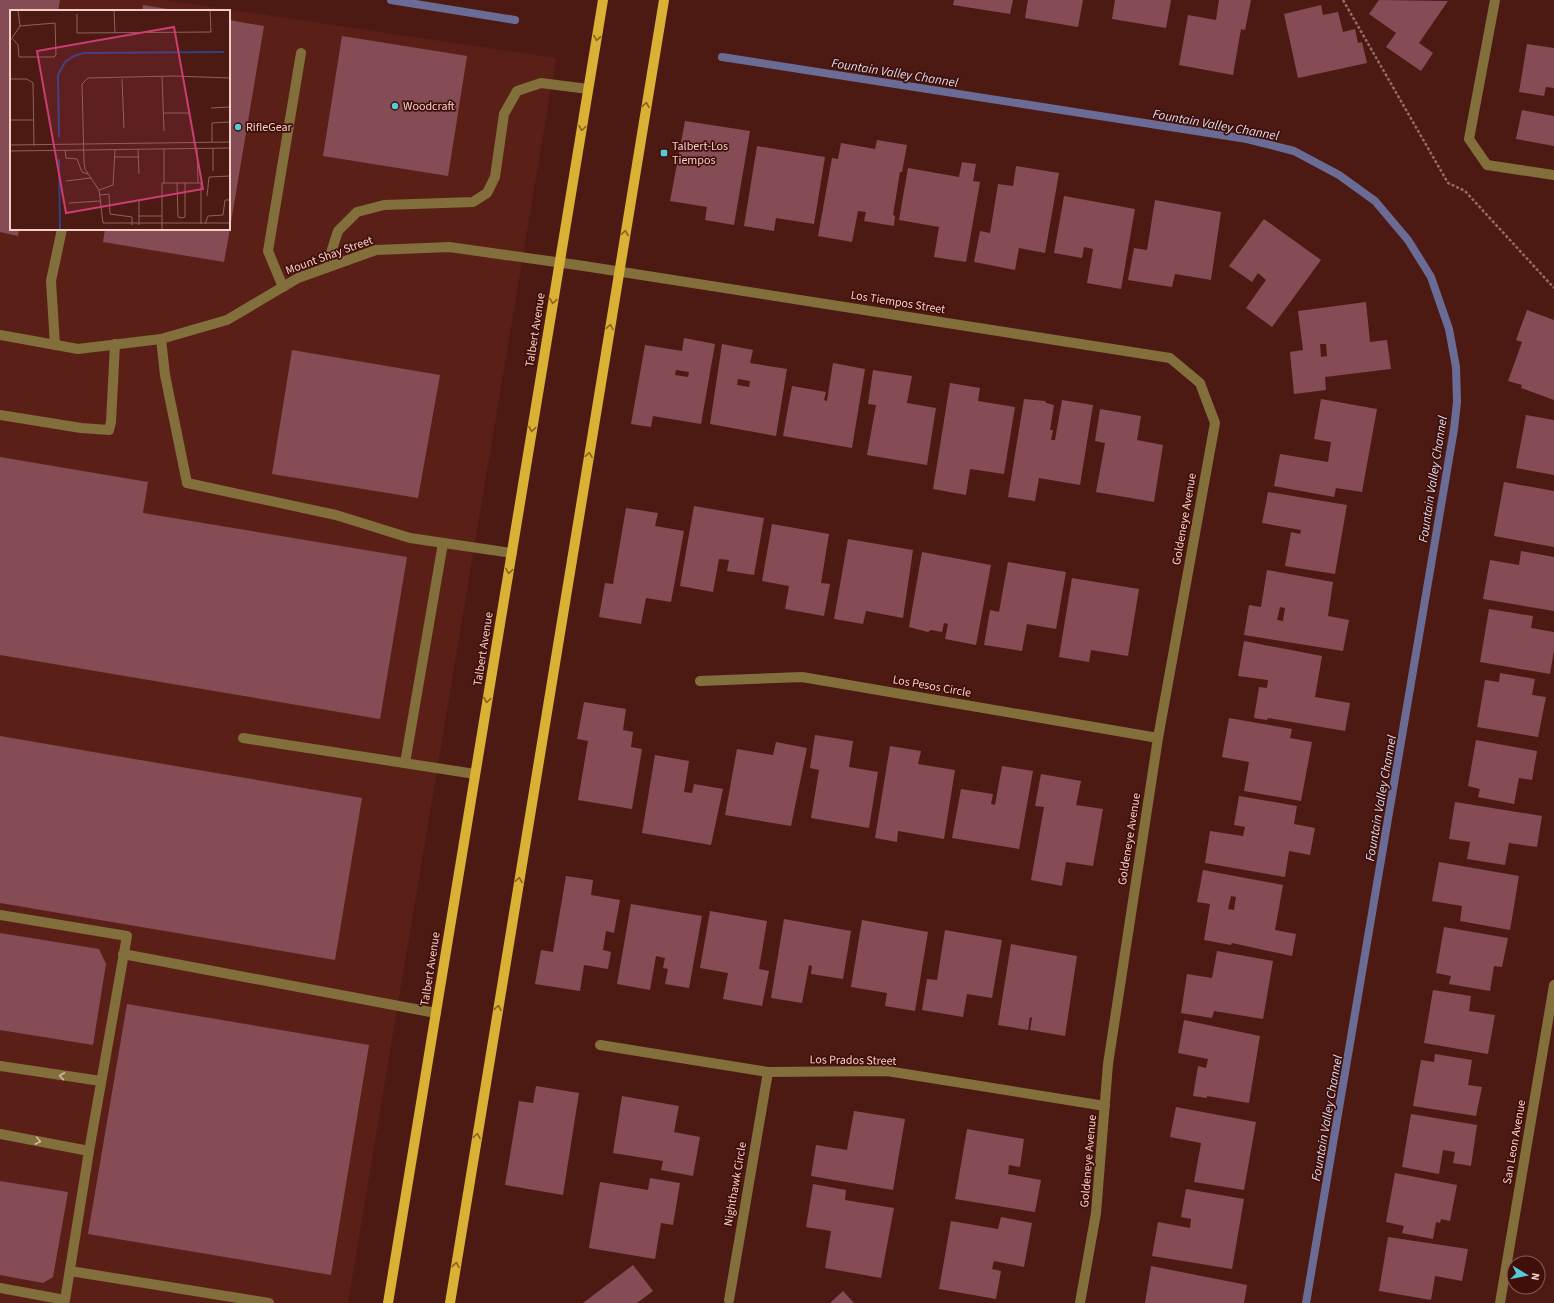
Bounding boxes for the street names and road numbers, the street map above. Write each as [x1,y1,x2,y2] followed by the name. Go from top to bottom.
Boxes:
[283,232,375,279] street label: Mount Shay Street
[849,287,946,318] street label: Los Tiempos Street
[521,292,550,368] street label: Talbert Avenue
[1168,472,1201,566] street label: Goldeneye Avenue
[469,611,498,687] street label: Talbert Avenue
[891,671,972,702] street label: Los Pesos Circle
[1114,792,1145,886] street label: Goldeneye Avenue
[416,931,445,1007] street label: Talbert Avenue
[809,1051,897,1070] street label: Los Prados Street
[1499,1098,1530,1186] street label: San Leon Avenue
[1076,1114,1101,1208] street label: Goldeneye Avenue
[720,1141,751,1228] street label: Nighthawk Circle

